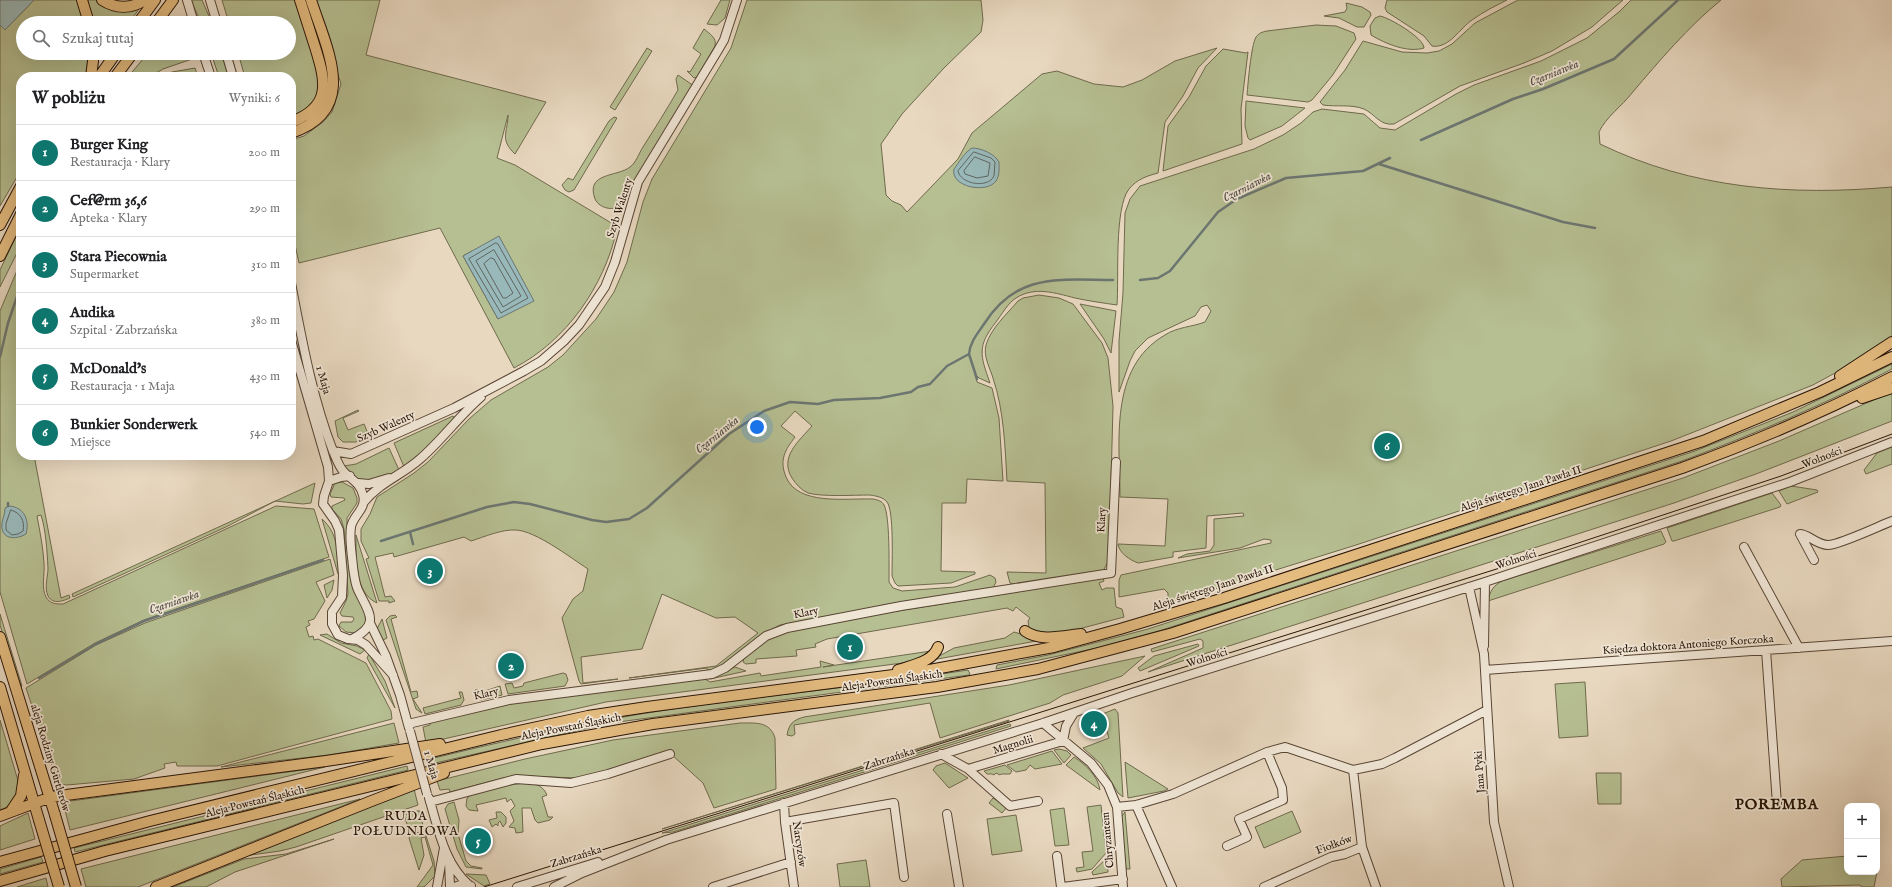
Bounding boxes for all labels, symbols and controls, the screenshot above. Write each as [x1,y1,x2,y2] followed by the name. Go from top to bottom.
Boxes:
[16,16,296,60] search box
[30,27,52,49] icon: search
[62,29,134,48] text: Szukaj tutaj
[1527,56,1581,90] water label: Czarniawka
[32,88,105,109] text: W pobliżu
[229,90,280,107] text: Wyniki: 6
[70,135,148,154] text: Burger King
[43,144,47,161] text: 1
[248,144,280,161] text: 200 m
[70,154,170,171] text: Restauracja · Klary
[1220,168,1274,206] water label: Czarniawka
[604,176,636,240] street label: Szyb Walenty
[70,191,147,210] text: Cef@rm 36,6
[42,200,48,217] text: 2
[249,200,280,217] text: 290 m
[70,210,147,227] text: Apteka · Klary
[70,247,167,266] text: Stara Piecownia
[43,256,47,273] text: 3
[251,256,280,273] text: 310 m
[70,266,139,283] text: Supermarket
[70,303,114,322] text: Audika
[42,312,48,329] text: 4
[251,312,280,329] text: 380 m
[70,322,177,339] text: Szpital · Zabrzańska
[70,359,146,378] text: McDonald's
[312,364,334,396] street label: 1 Maja
[43,368,47,385] text: 5
[250,368,280,385] text: 430 m
[70,378,175,395] text: Restauracja · 1 Maja
[355,408,418,446] street label: Szyb Walenty
[692,413,742,457] water label: Czarniawka
[70,415,198,434] text: Bunkier Sonderwerk
[747,417,767,437] your location
[42,424,48,441] text: 6
[250,424,280,441] text: 540 m
[1374,431,1400,461] pin: 6
[70,434,111,451] text: Miejsce
[1800,444,1844,472] street label: Wolności
[1457,463,1584,516] street label: Aleja świętego Jana Pawła II
[1094,506,1110,533] street label: Klary
[1494,547,1538,573] street label: Wolności
[417,556,443,586] pin: 3
[1149,562,1276,615] street label: Aleja świętego Jana Pawła II
[147,586,201,618] water label: Czarniawka
[792,604,820,622] street label: Klary
[837,632,863,662] pin: 1
[1602,632,1774,658] street label: Księdza doktora Antoniego Korczoka
[1185,645,1229,671] street label: Wolności
[498,651,524,681] pin: 2
[840,667,943,695] street label: Aleja Powstań Śląskich
[472,684,500,704] street label: Klary
[27,703,73,814] street label: aleja Rodziny Gürtlerów
[1081,709,1107,739] pin: 4
[519,710,622,744] street label: Aleja Powstań Śląskich
[991,732,1035,758] street label: Magnolii
[862,744,916,774] street label: Zabrzańska
[420,749,442,781] street label: 1 Maja
[1472,750,1489,796] street label: Jana Pyki
[203,783,306,821] street label: Aleja Powstań Śląskich
[1735,795,1819,814] district label: POREMBA
[1844,803,1880,875] map controls
[1844,803,1880,839] button: +
[353,808,459,840] district label: RUDA POŁUDNIOWA
[1099,811,1117,869] street label: Chryzantem
[789,820,809,869] street label: Narcyzów
[465,826,491,856] pin: 5
[1314,832,1355,858] street label: Fiołków
[1844,839,1880,875] button: −
[549,843,603,871] street label: Zabrzańska

